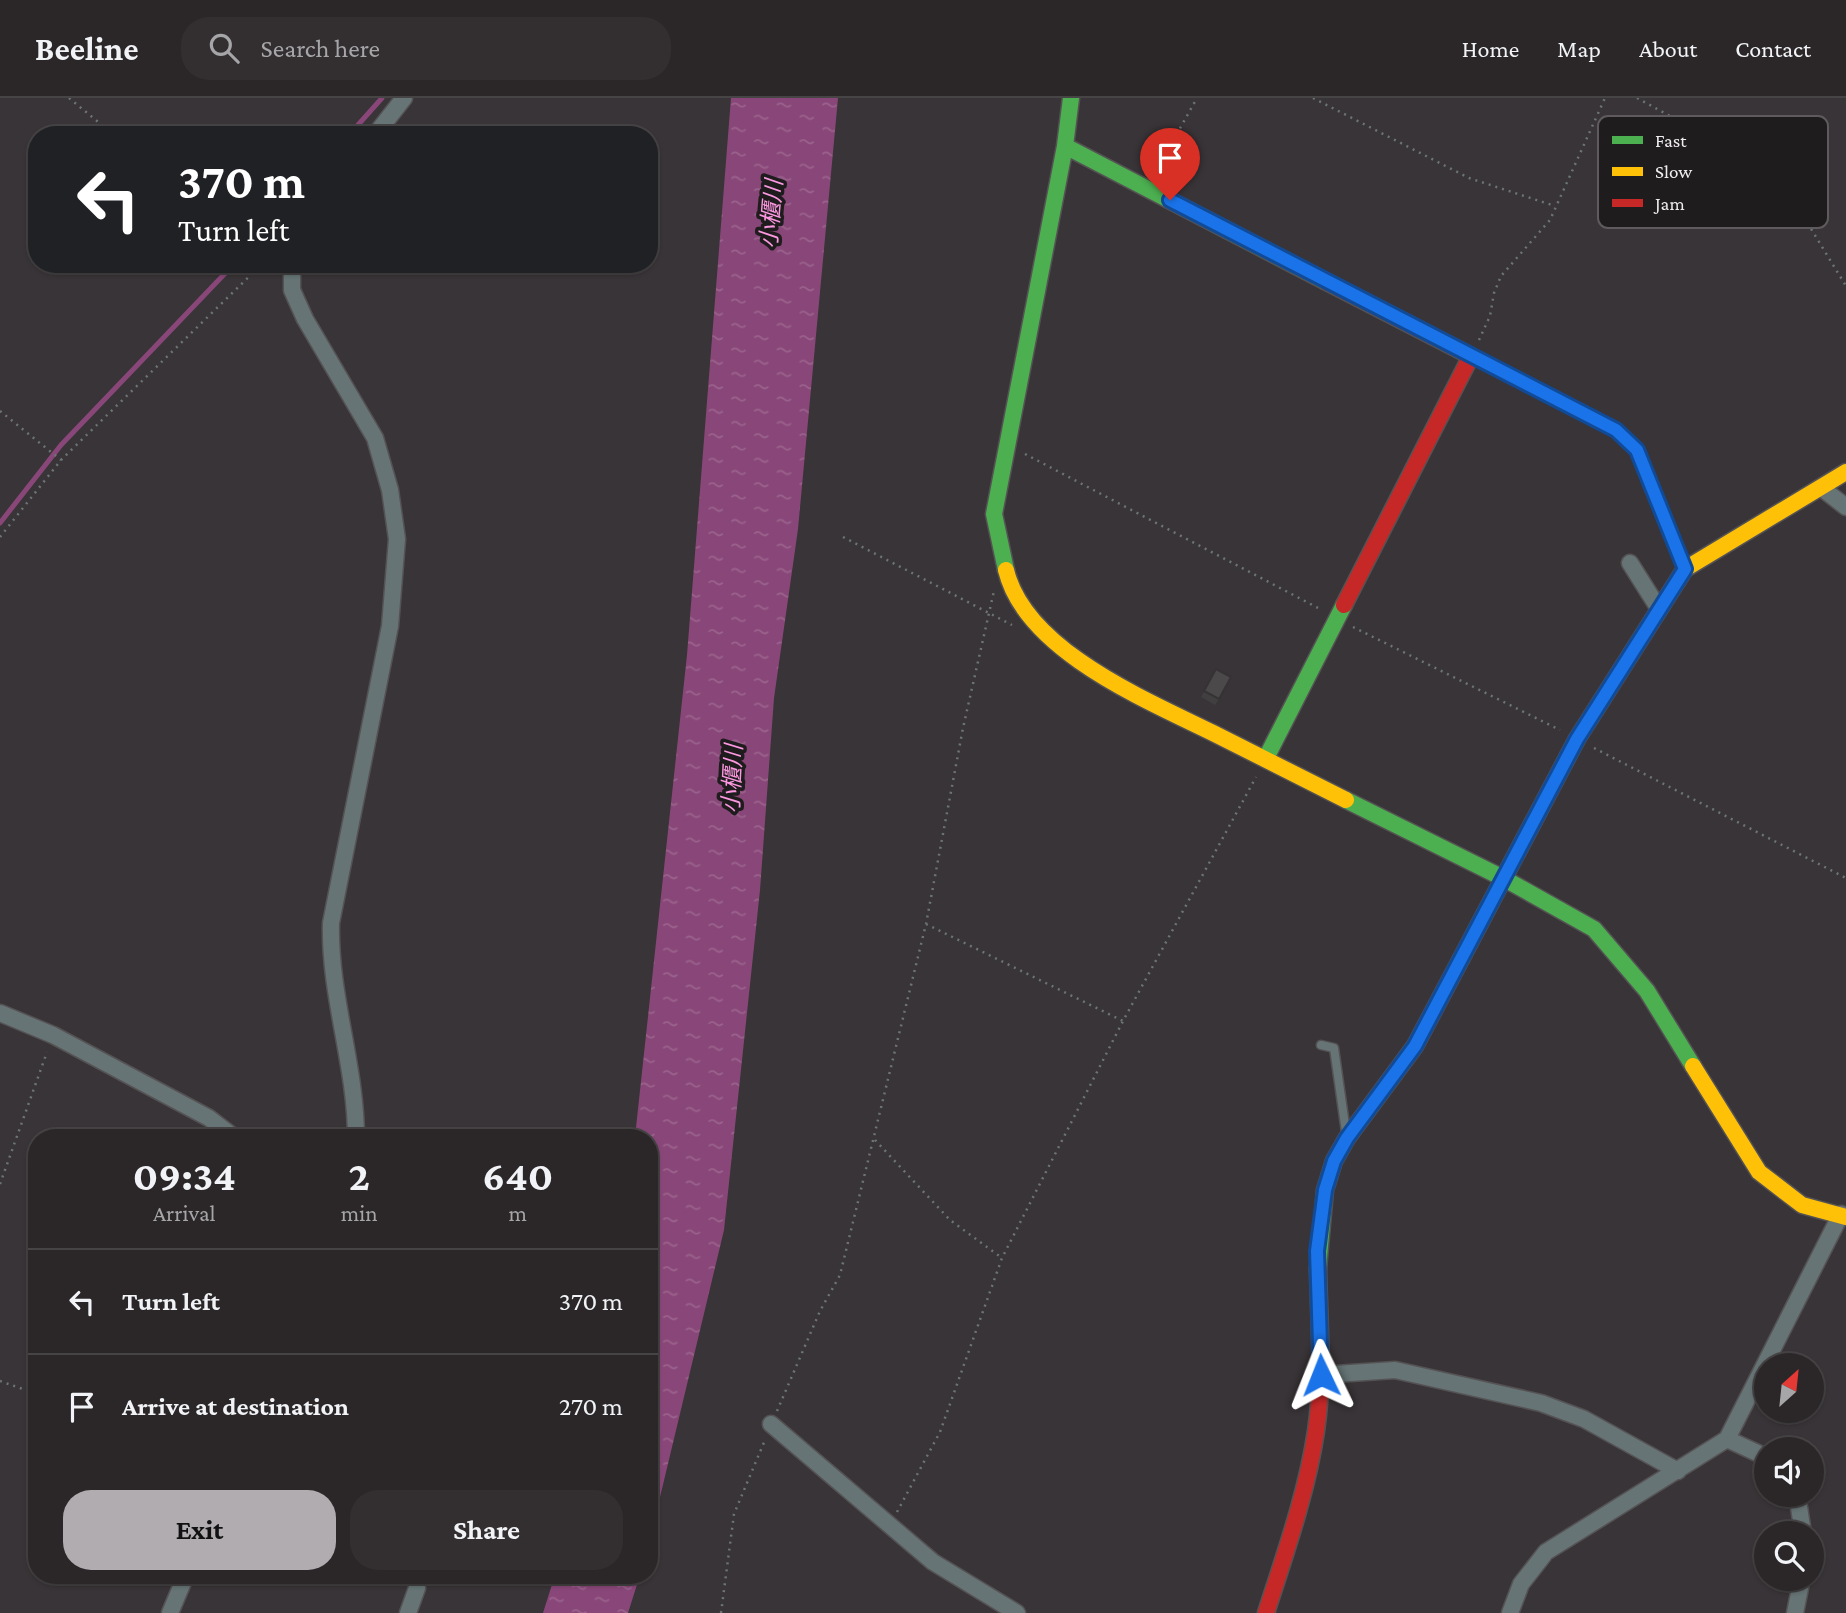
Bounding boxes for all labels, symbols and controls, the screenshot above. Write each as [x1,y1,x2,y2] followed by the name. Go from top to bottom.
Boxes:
[181,17,671,80] search box
[205,29,243,67] icon: search
[35,30,139,67] text: Beeline
[261,34,380,63] text: Search here
[1462,35,1519,62] text: Home
[1557,35,1601,62] text: Map
[1639,35,1697,62] text: About
[1735,35,1811,62] text: Contact
[1598,116,1828,228] legend
[1140,128,1200,200] pin
[1655,130,1687,151] text: Fast
[1151,139,1189,177] icon: arrive
[63,154,154,245] icon: left
[178,154,305,209] text: 370 m
[1655,161,1692,182] text: Slow
[755,176,787,250] water label: 小櫃川
[1653,193,1685,214] text: Jam
[178,212,289,248] text: Turn left
[717,741,747,814] water label: 小櫃川
[133,1152,236,1199] text: 09:34
[348,1152,370,1199] text: 2
[482,1152,553,1199] text: 640
[153,1200,216,1226] text: Arrival
[341,1200,378,1226] text: min
[509,1200,527,1226] text: m
[63,1283,101,1321] icon: left
[122,1287,220,1316] text: Turn left
[559,1287,623,1316] text: 370 m
[1284,1338,1358,1412] position arrow
[1754,1353,1824,1423] north arrow
[1754,1353,1824,1591] map controls
[63,1388,101,1426] icon: arrive
[122,1392,349,1421] text: Arrive at destination
[559,1392,623,1421] text: 270 m
[1754,1437,1824,1507] button: sound
[63,1490,336,1570] button: Exit
[350,1490,623,1570] button: Share
[1754,1521,1824,1591] button: search

